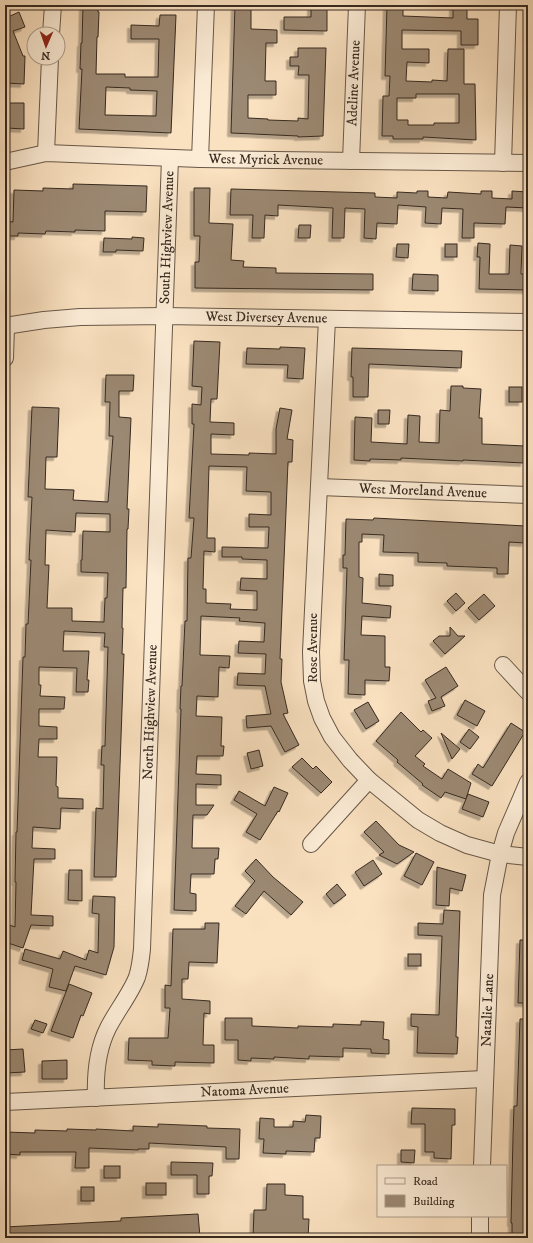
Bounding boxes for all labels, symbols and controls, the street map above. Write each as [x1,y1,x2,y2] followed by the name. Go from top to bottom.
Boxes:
[26,26,66,66] north arrow
[343,40,365,126] street label: Adeline Avenue
[41,48,50,62] text: N
[208,150,323,170] street label: West Myrick Avenue
[156,170,179,304] street label: South Highview Avenue
[204,308,328,328] street label: West Diversey Avenue
[357,479,488,502] street label: West Moreland Avenue
[304,613,322,683] street label: Rose Avenue
[139,644,162,780] street label: North Highview Avenue
[477,973,498,1047] street label: Natalie Lane
[200,1079,289,1102] street label: Natoma Avenue
[377,1165,507,1217] legend
[413,1174,438,1189] text: Road
[413,1194,454,1209] text: Building

